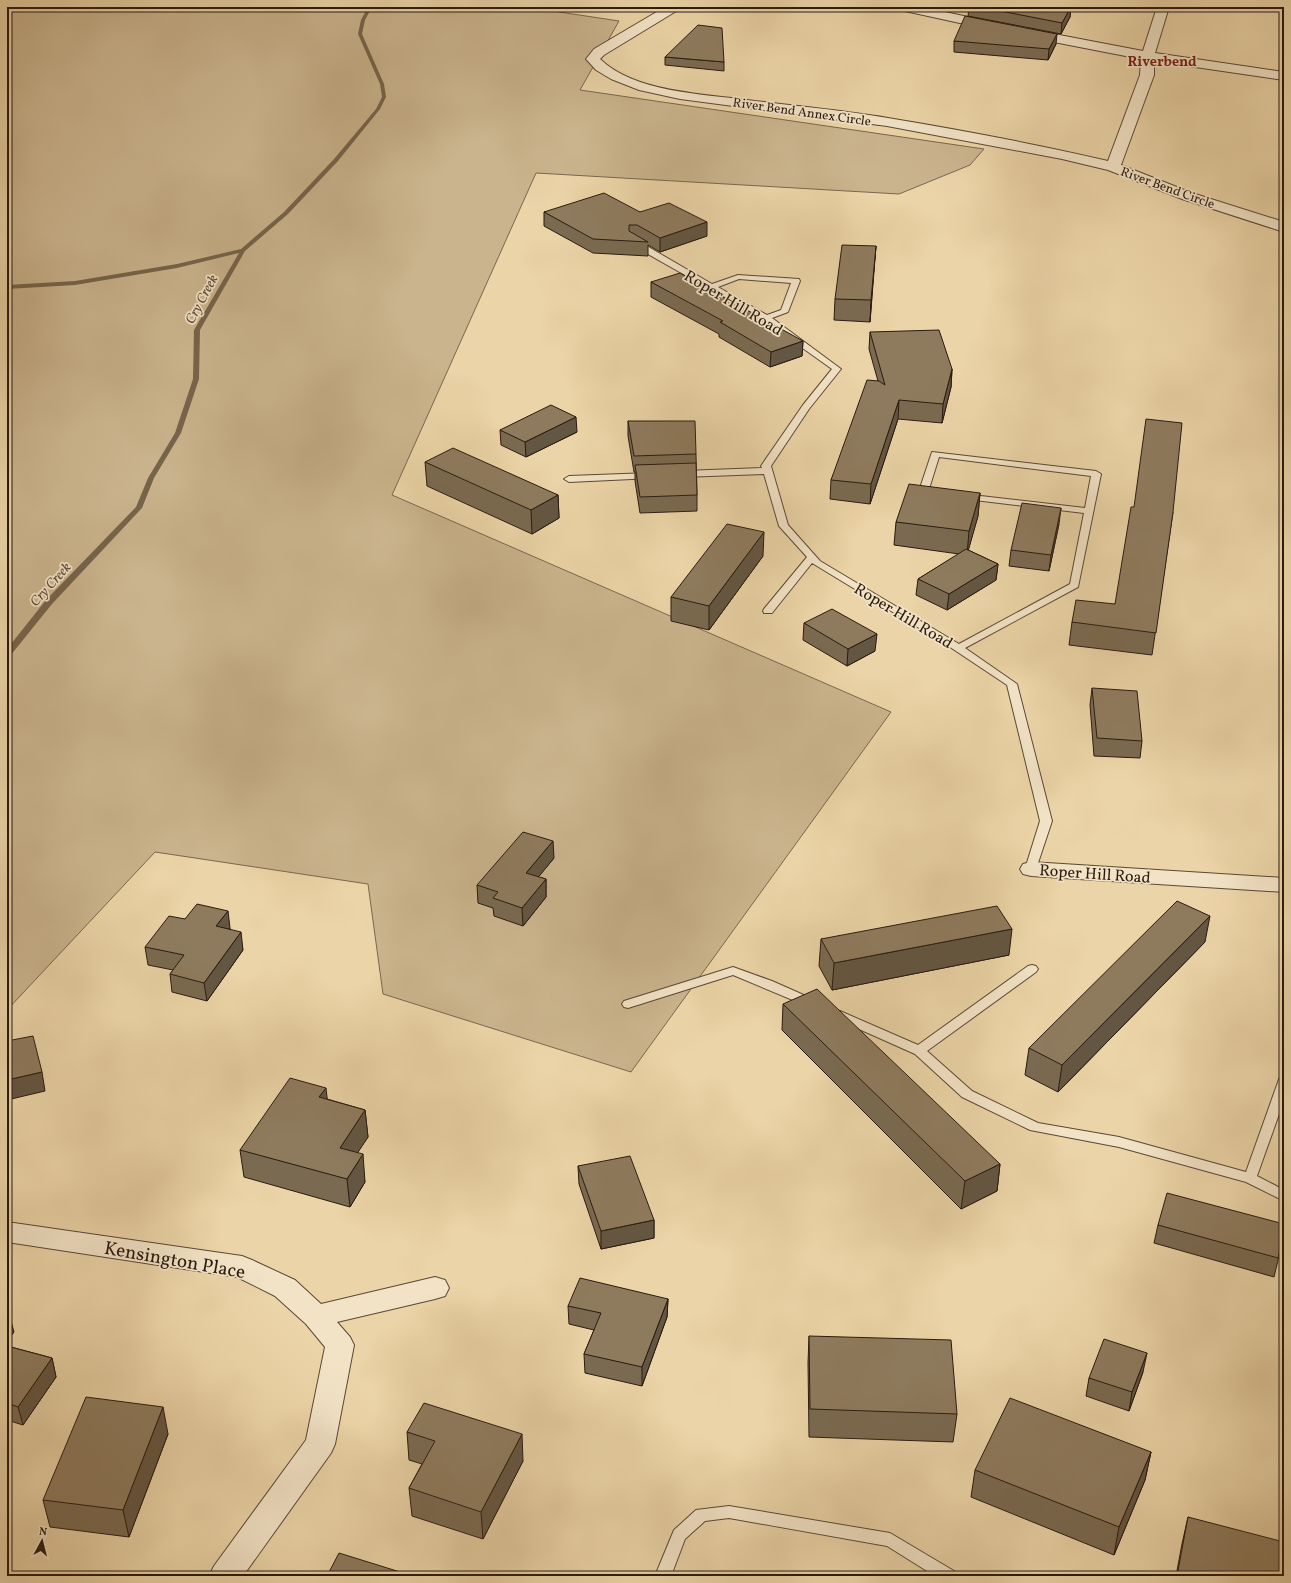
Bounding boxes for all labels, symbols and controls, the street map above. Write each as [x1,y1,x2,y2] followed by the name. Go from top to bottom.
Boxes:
[1127,53,1197,72] district label: Riverbend
[731,94,872,132] street label: River Bend Annex Circle
[1118,163,1217,214] street label: River Bend Circle
[679,266,786,342] street label: Roper Hill Road
[181,271,223,328] water label: Cry Creek
[26,558,76,611] water label: Cry Creek
[849,579,956,655] street label: Roper Hill Road
[1038,860,1151,890] street label: Roper Hill Road
[102,1236,247,1286] street label: Kensington Place
[22,1521,62,1561] north arrow
[38,1525,48,1540] text: N

